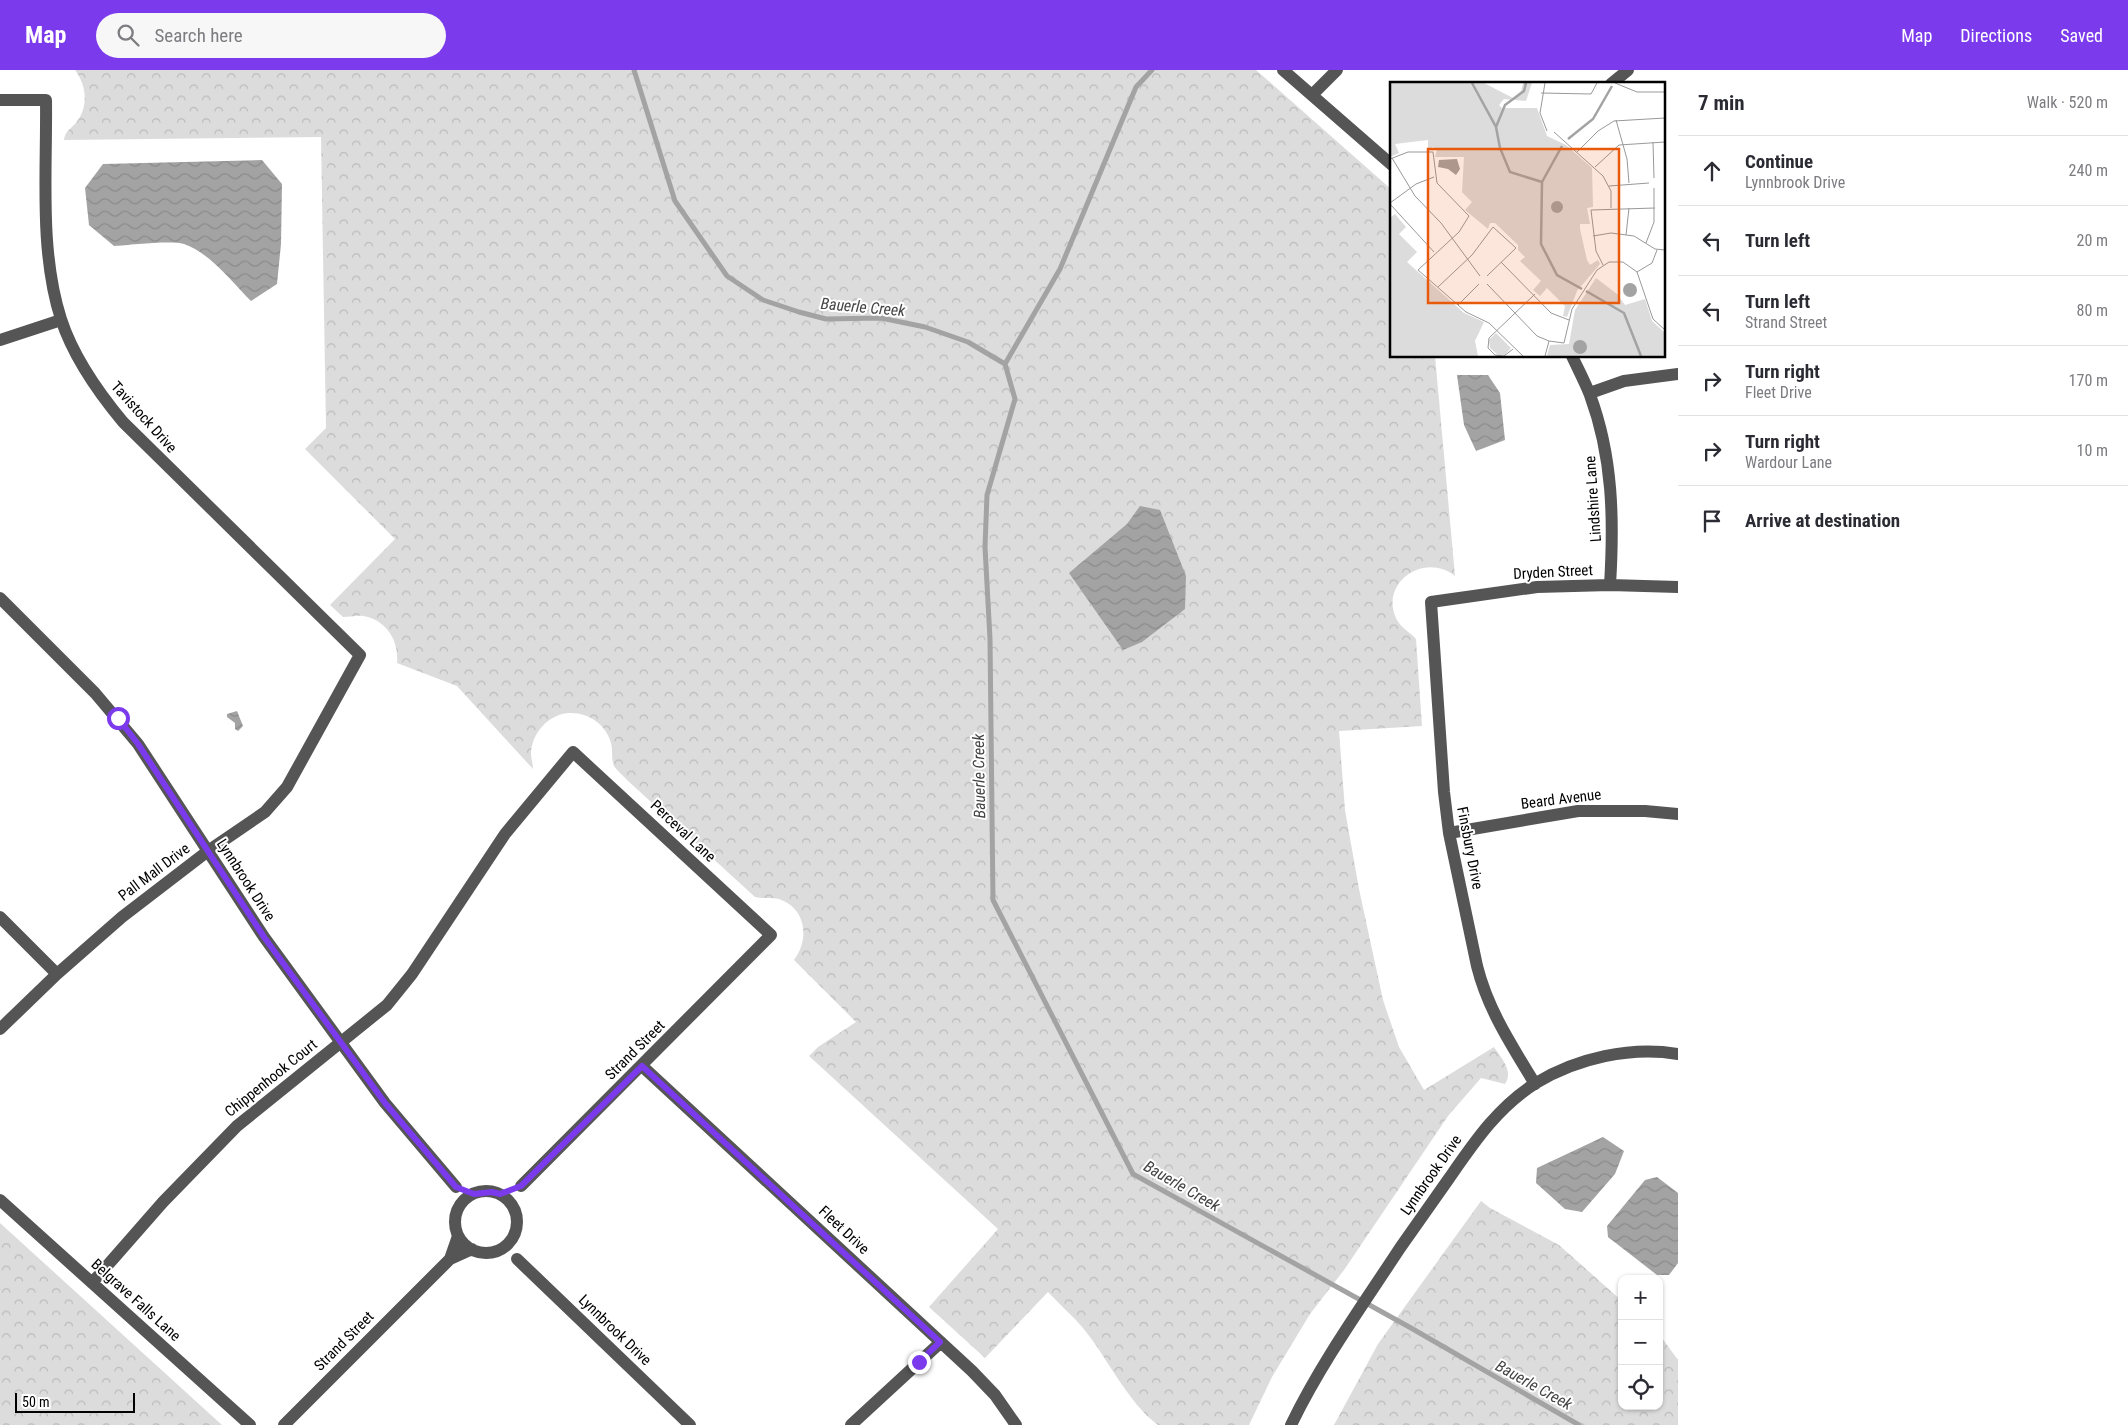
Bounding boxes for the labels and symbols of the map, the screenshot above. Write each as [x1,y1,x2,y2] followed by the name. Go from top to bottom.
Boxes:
[1390,82,1666,358] inset map
[820,294,907,320] water label: Bauerle Creek
[107,378,181,456] street label: Tavistock Drive
[1581,455,1605,543] street label: Lindshire Lane
[1513,561,1593,583] street label: Dryden Street
[107,707,130,730] route start
[969,732,989,819] water label: Bauerle Creek
[1520,785,1602,813] street label: Beard Avenue
[647,796,719,866] street label: Perceval Lane
[1453,805,1487,891] street label: Finsbury Drive
[213,836,279,924] street label: Lynnbrook Drive
[115,839,193,905] street label: Pall Mall Drive
[601,1016,669,1084] street label: Strand Street
[221,1035,321,1121] street label: Chippenhook Court
[1397,1131,1465,1219] street label: Lynnbrook Drive
[1141,1157,1224,1216] water label: Bauerle Creek
[815,1202,873,1258] street label: Fleet Drive
[88,1255,184,1345] street label: Belgrave Falls Lane
[575,1291,655,1369] street label: Lynnbrook Drive
[310,1307,378,1375] street label: Strand Street
[908,1351,931,1374] route end
[1492,1356,1577,1414] water label: Bauerle Creek
[15,1390,135,1413] scale bar

